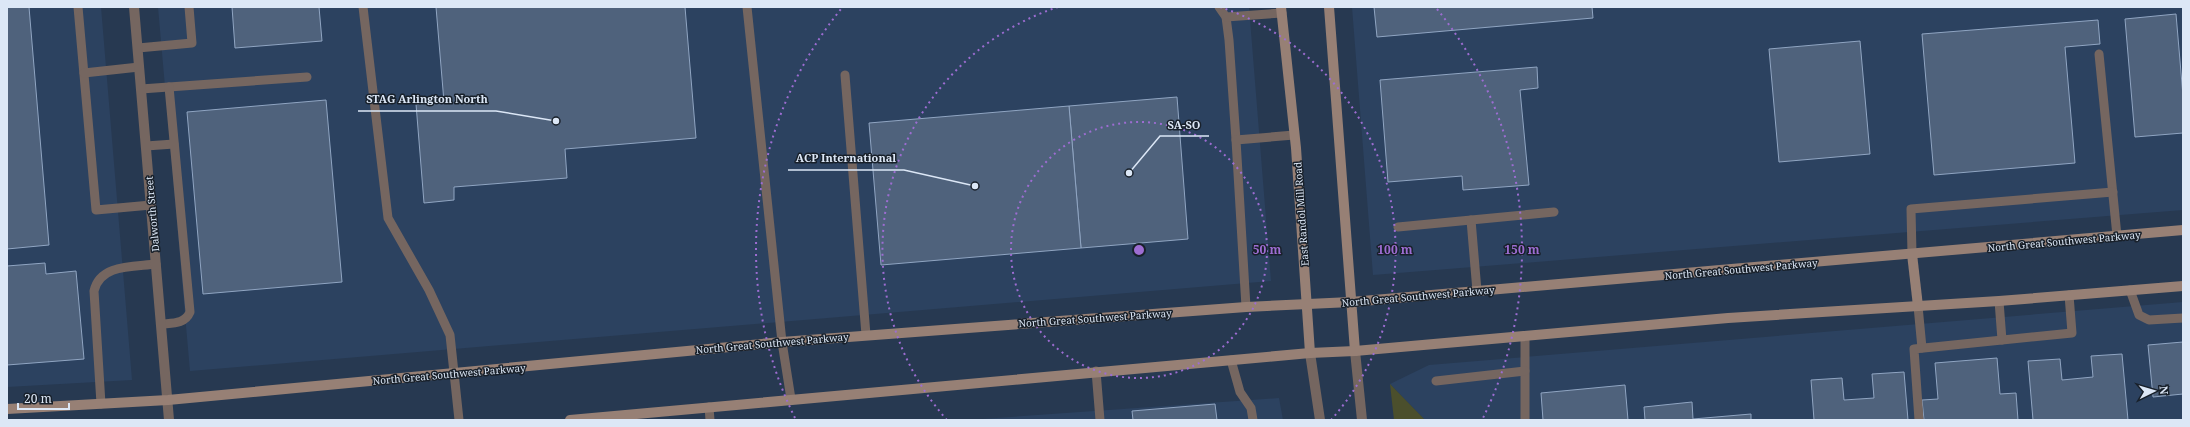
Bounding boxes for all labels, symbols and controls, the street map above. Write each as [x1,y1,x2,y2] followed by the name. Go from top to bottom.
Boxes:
[358,88,496,111] callout: STAG Arlington North
[366,91,489,106] text: STAG Arlington North
[1160,113,1209,136] callout: SA-SO
[1168,117,1201,132] text: SA-SO
[788,147,904,170] callout: ACP International
[796,150,896,165] text: ACP International
[1290,162,1312,266] street label: East Randol Mill Road
[142,175,162,252] street label: Dalworth Street
[1987,227,2141,255] street label: North Great Southwest Parkway
[1253,241,1281,258] text: 50 m
[1377,241,1413,258] text: 100 m
[1504,241,1540,258] text: 150 m
[1132,243,1146,257] centre of rings
[1664,255,1818,283] street label: North Great Southwest Parkway
[1341,282,1495,310] street label: North Great Southwest Parkway
[1018,306,1172,330] street label: North Great Southwest Parkway
[695,329,849,357] street label: North Great Southwest Parkway
[372,360,526,388] street label: North Great Southwest Parkway
[2134,371,2174,411] north arrow
[18,385,69,411] scale bar
[2157,385,2172,395] text: N
[24,390,52,407] text: 20 m

